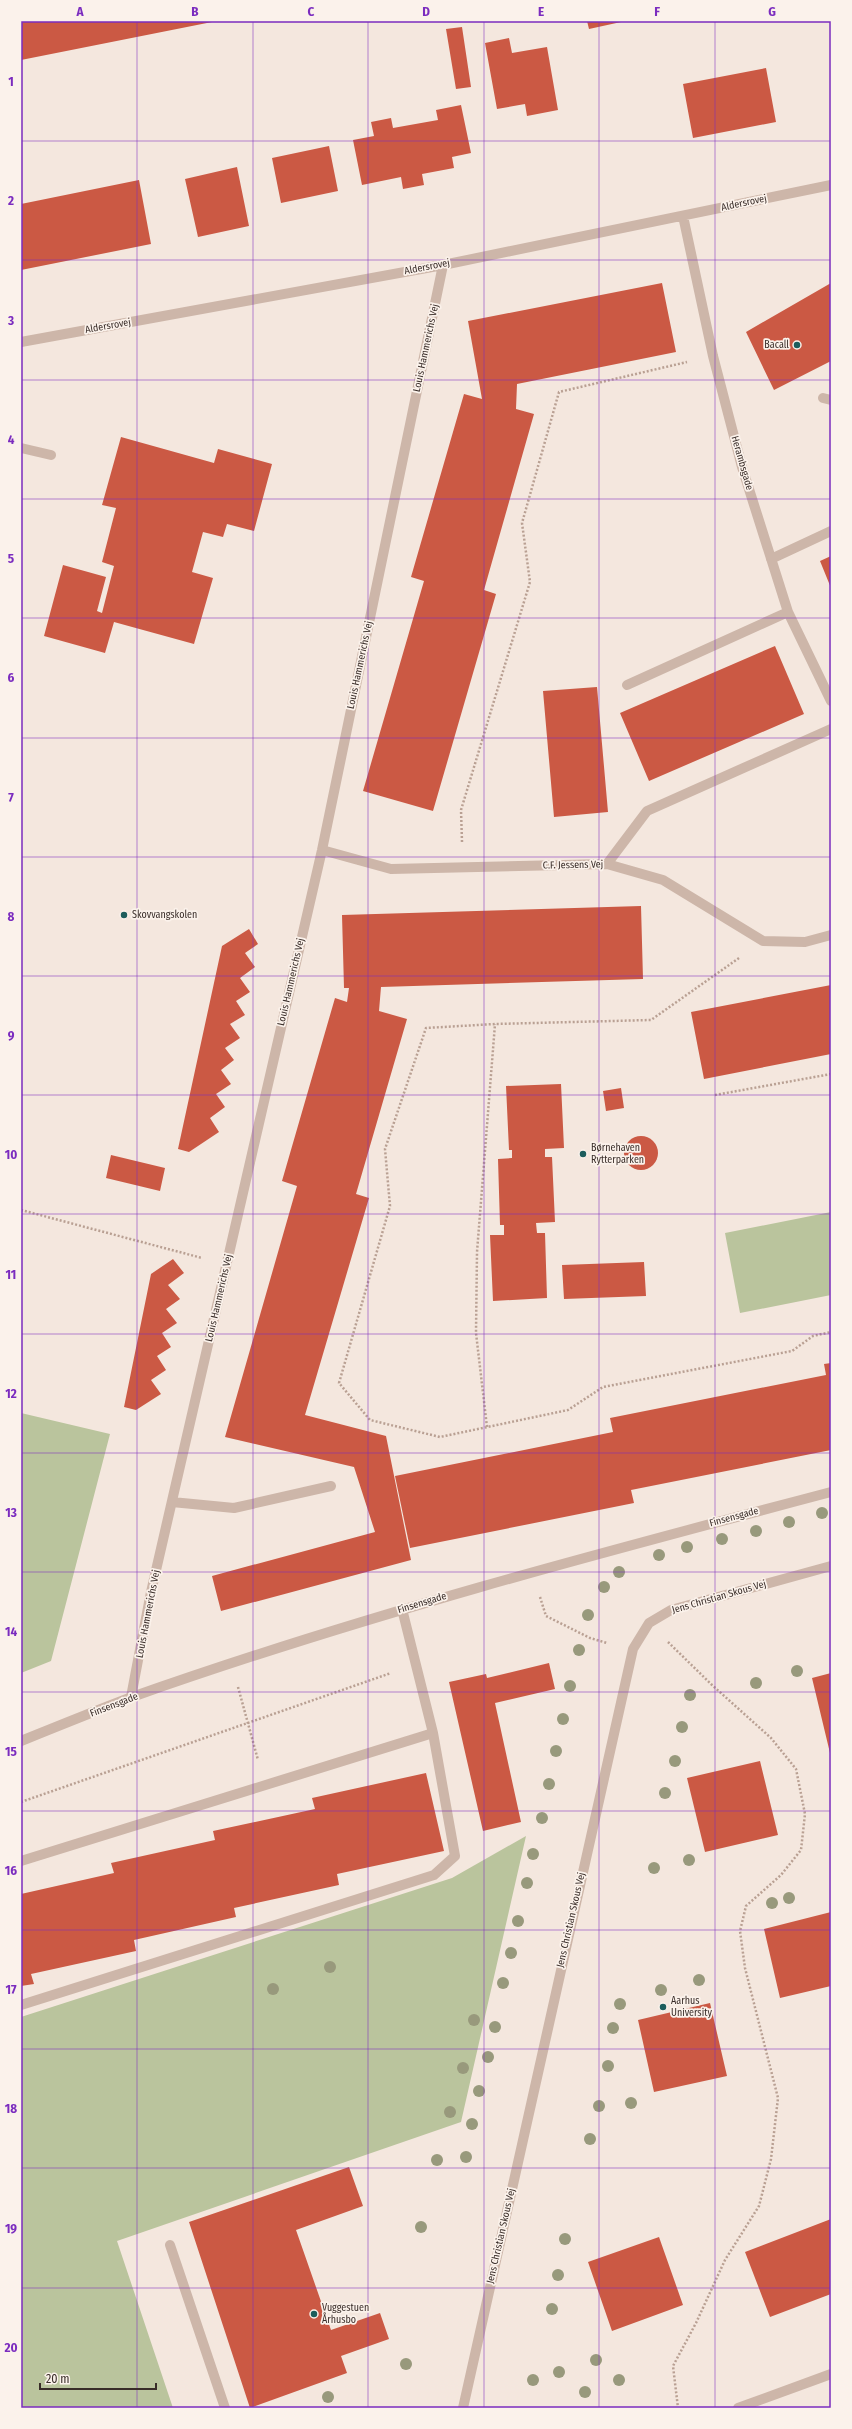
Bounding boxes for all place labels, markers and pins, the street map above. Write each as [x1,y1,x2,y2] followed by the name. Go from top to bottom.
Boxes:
[764,339,789,351] place label: Bacall
[792,340,802,350] marker: Bacall
[132,909,197,921] place label: Skovvangskolen
[119,910,129,920] marker: Skovvangskolen
[591,1142,644,1166] place label: Børnehaven Rytterparken
[578,1149,588,1159] marker: Børnehaven Rytterparken
[671,1995,712,2019] place label: Aarhus University
[658,2002,668,2012] marker: Aarhus University
[322,2302,369,2326] place label: Vuggestuen Århusbo
[309,2309,319,2319] marker: Vuggestuen Århusbo

